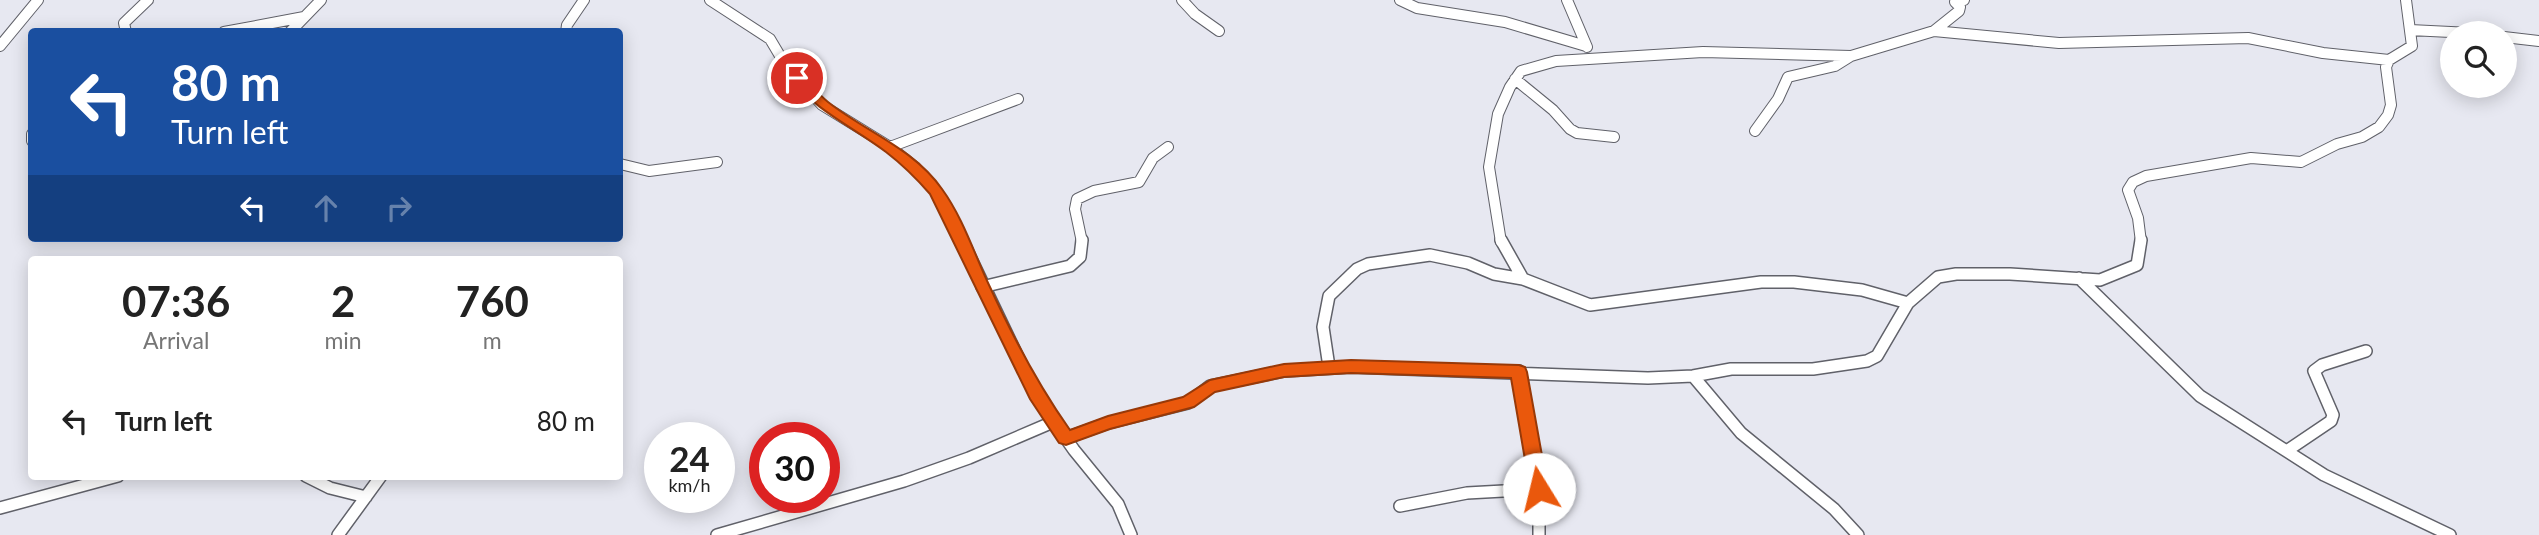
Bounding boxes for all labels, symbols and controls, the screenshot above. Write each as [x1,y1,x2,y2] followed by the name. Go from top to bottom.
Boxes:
[2440,21,2517,98] map controls
[2440,21,2517,98] button: search
[767,48,827,108] pin
[171,53,281,111] text: 80 m
[56,56,147,147] icon: left
[778,59,816,97] icon: arrive
[171,112,288,151] text: Turn left
[234,189,272,227] icon: left
[307,189,345,227] icon: ahead
[380,189,418,227] icon: right
[122,276,230,326] text: 07:36
[331,276,355,326] text: 2
[456,276,529,326] text: 760
[143,326,209,354] text: Arrival
[324,326,362,354] text: min
[483,326,502,354] text: m
[56,402,94,440] icon: left
[115,405,212,437] text: Turn left
[537,405,595,437] text: 80 m
[749,422,840,513] speed limit sign: 30
[669,437,710,479] text: 24
[1502,452,1576,526] position arrow
[668,474,711,496] text: km/h

